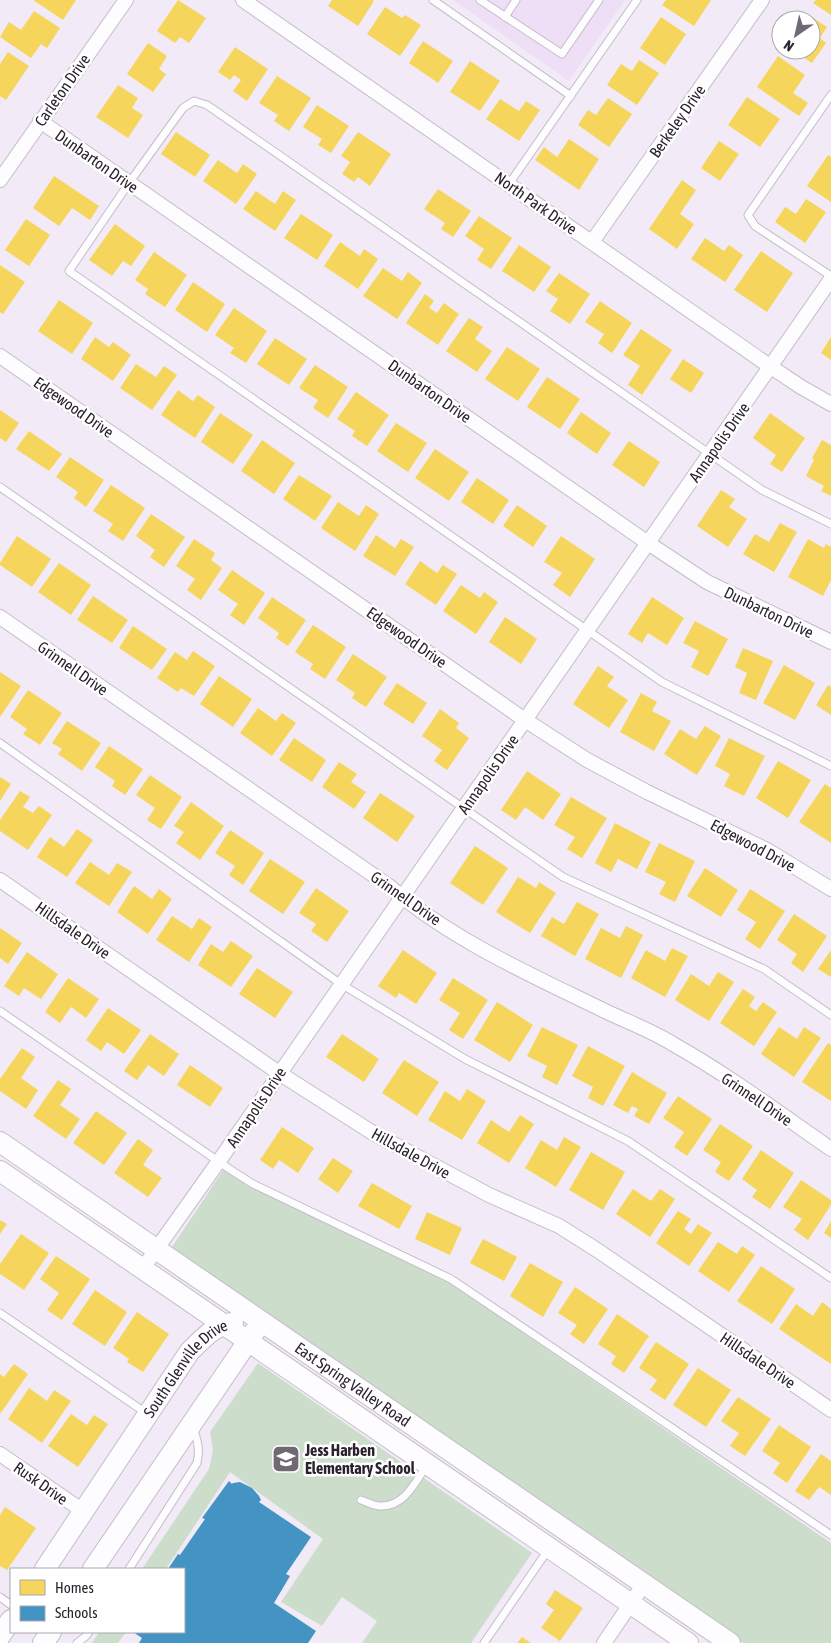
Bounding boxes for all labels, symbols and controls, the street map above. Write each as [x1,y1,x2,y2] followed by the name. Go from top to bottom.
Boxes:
[771,10,821,60] north arrow
[781,37,797,55] text: N
[31,51,93,129] street label: Carleton Drive
[645,81,709,161] street label: Berkeley Drive
[52,126,142,196] street label: Dunbarton Drive
[491,168,581,238] street label: North Park Drive
[385,356,475,426] street label: Dunbarton Drive
[30,373,117,442] street label: Edgewood Drive
[685,399,754,486] street label: Annapolis Drive
[721,583,817,641] street label: Dunbarton Drive
[363,603,450,672] street label: Edgewood Drive
[34,637,112,699] street label: Grinnell Drive
[454,731,523,818] street label: Annapolis Drive
[707,815,798,876] street label: Edgewood Drive
[367,867,445,929] street label: Grinnell Drive
[32,898,114,962] street label: Hillsdale Drive
[223,1064,290,1151] street label: Annapolis Drive
[718,1069,796,1129] street label: Grinnell Drive
[369,1124,453,1182] street label: Hillsdale Drive
[140,1316,230,1421] street label: South Glenville Drive
[717,1328,799,1392] street label: Hillsdale Drive
[292,1338,414,1430] street label: East Spring Valley Road
[304,1441,416,1477] place label: Jess Harben Elementary School
[271,1444,301,1474] school or university icon: Jess Harben Elementary School
[11,1458,71,1508] street label: Rusk Drive
[10,1568,185,1633] legend
[55,1579,94,1596] text: Homes
[55,1604,98,1621] text: Schools

